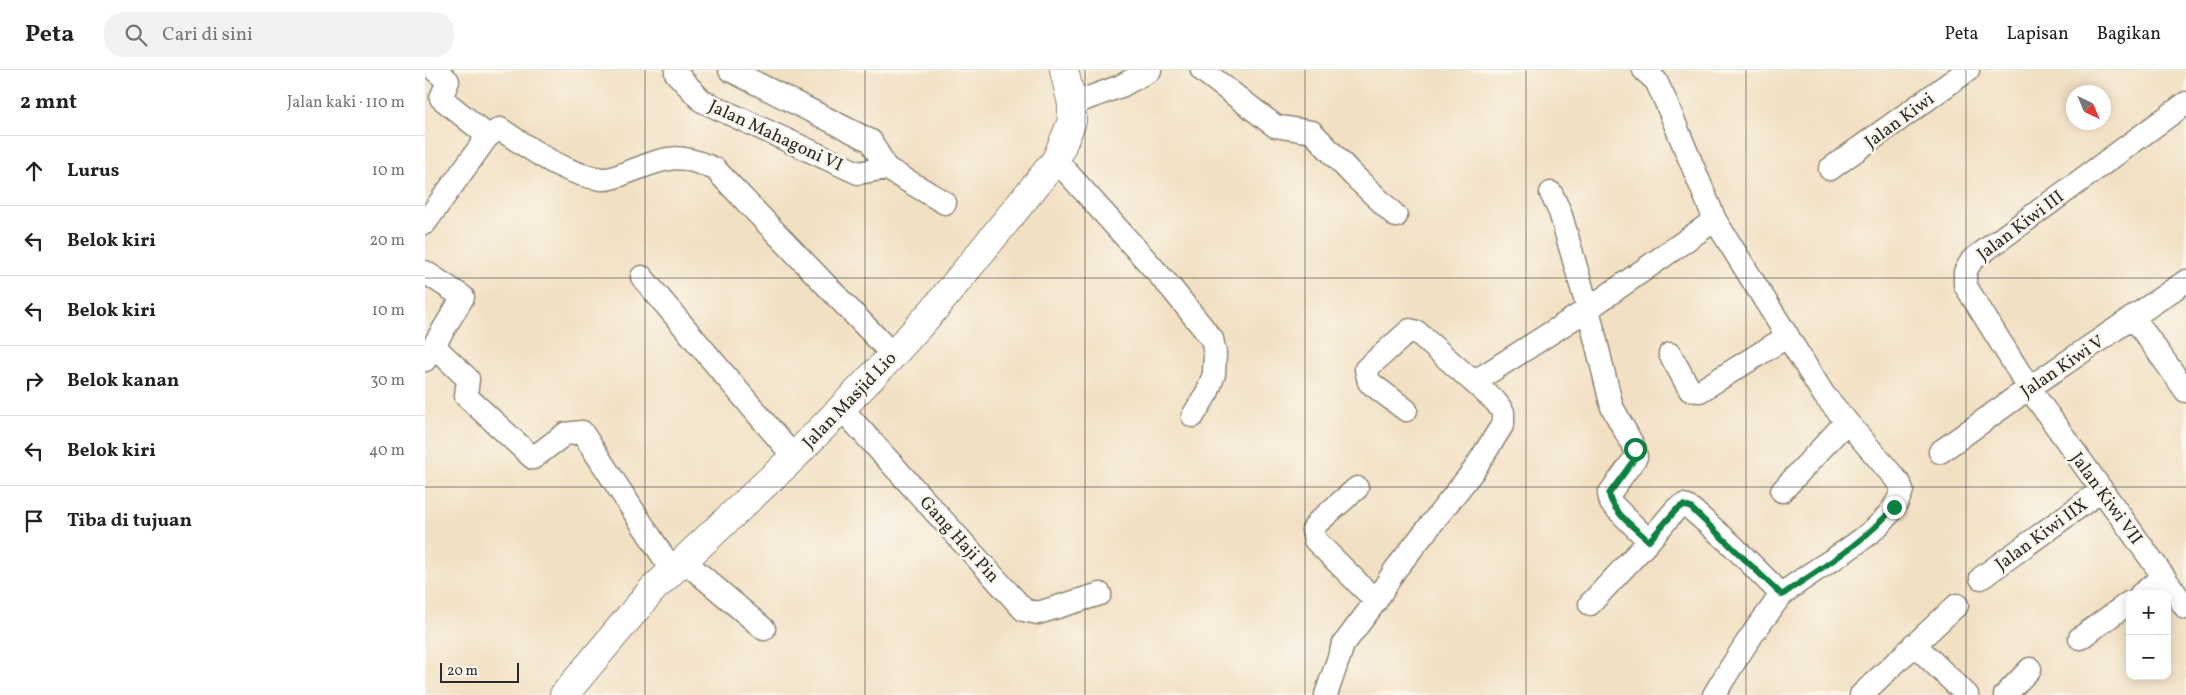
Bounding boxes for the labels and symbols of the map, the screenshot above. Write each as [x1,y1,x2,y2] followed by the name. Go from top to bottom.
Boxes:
[2066,85,2111,130] north arrow
[1860,87,1940,155] street label: Jalan Kiwi
[704,94,847,178] street label: Jalan Mahagoni VI
[1972,185,2070,267] street label: Jalan Kiwi III
[2016,330,2110,404] street label: Jalan Kiwi V
[797,347,903,455] street label: Jalan Masjid Lio
[1624,438,1647,461] route start
[2064,448,2148,550] street label: Jalan Kiwi VII
[913,491,1005,589] street label: Gang Haji Pin
[1990,493,2093,577] street label: Jalan Kiwi IIX
[1883,496,1906,519] route end
[440,660,519,683] scale bar

